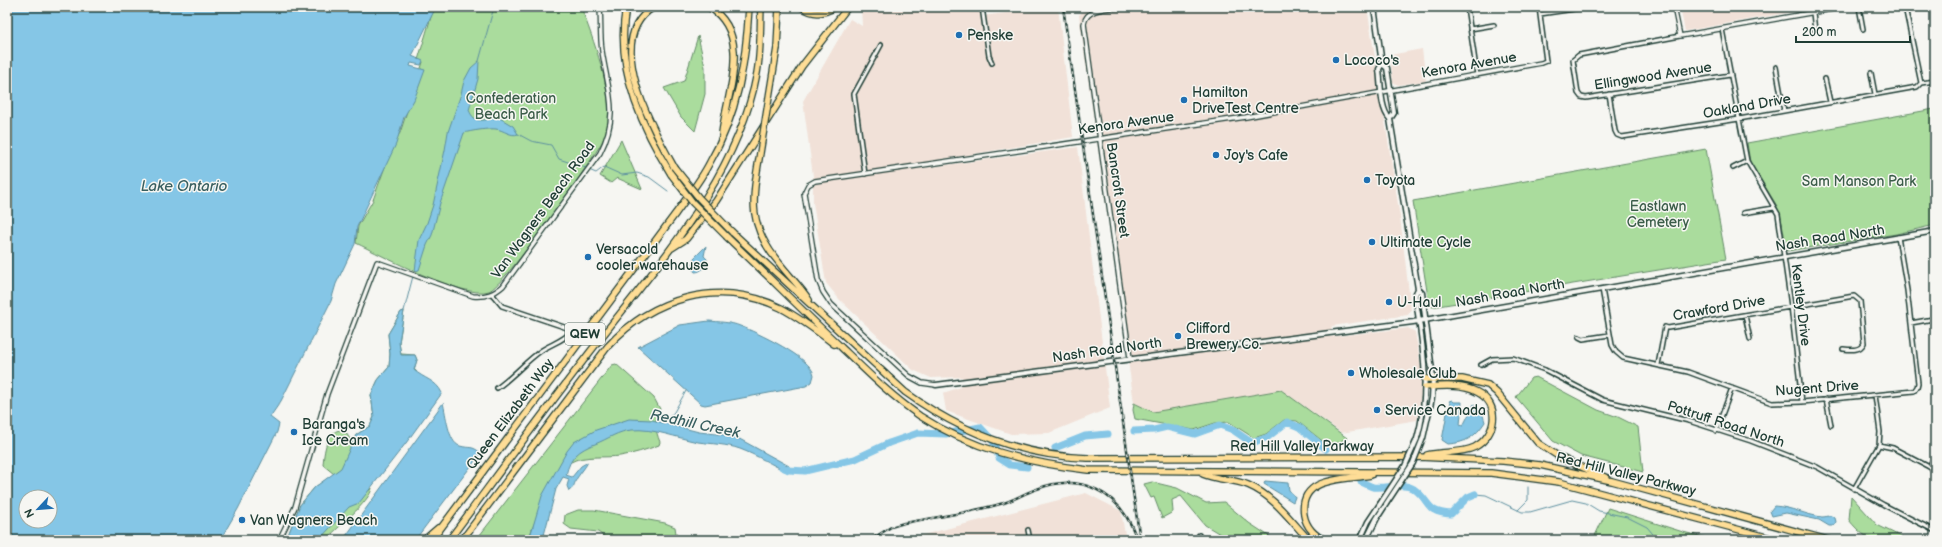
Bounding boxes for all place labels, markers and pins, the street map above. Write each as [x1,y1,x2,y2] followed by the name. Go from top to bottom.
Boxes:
[967,27,1013,44] place label: Penske
[954,30,964,40] marker: Penske
[1344,52,1399,69] place label: Lococo's
[1331,55,1341,65] marker: Lococo's
[1192,84,1299,117] place label: Hamilton DriveTest Centre
[1179,95,1189,105] marker: Hamilton DriveTest Centre
[1224,147,1288,164] place label: Joy's Cafe
[1211,150,1221,160] marker: Joy's Cafe
[1375,172,1415,189] place label: Toyota
[1362,175,1372,185] marker: Toyota
[1380,234,1471,251] place label: Ultimate Cycle
[1367,237,1377,247] marker: Ultimate Cycle
[596,241,709,274] place label: Versacold cooler warehause
[583,252,593,262] marker: Versacold cooler warehause
[1397,294,1441,311] place label: U-Haul
[1384,297,1394,307] marker: U-Haul
[1186,320,1262,353] place label: Clifford Brewery Co.
[1173,331,1183,341] marker: Clifford Brewery Co.
[1359,365,1457,382] place label: Wholesale Club
[1346,368,1356,378] marker: Wholesale Club
[1385,402,1486,419] place label: Service Canada
[1372,405,1382,415] marker: Service Canada
[302,416,368,449] place label: Baranga's Ice Cream
[289,427,299,437] marker: Baranga's Ice Cream
[250,512,378,529] place label: Van Wagners Beach
[237,515,247,525] marker: Van Wagners Beach

